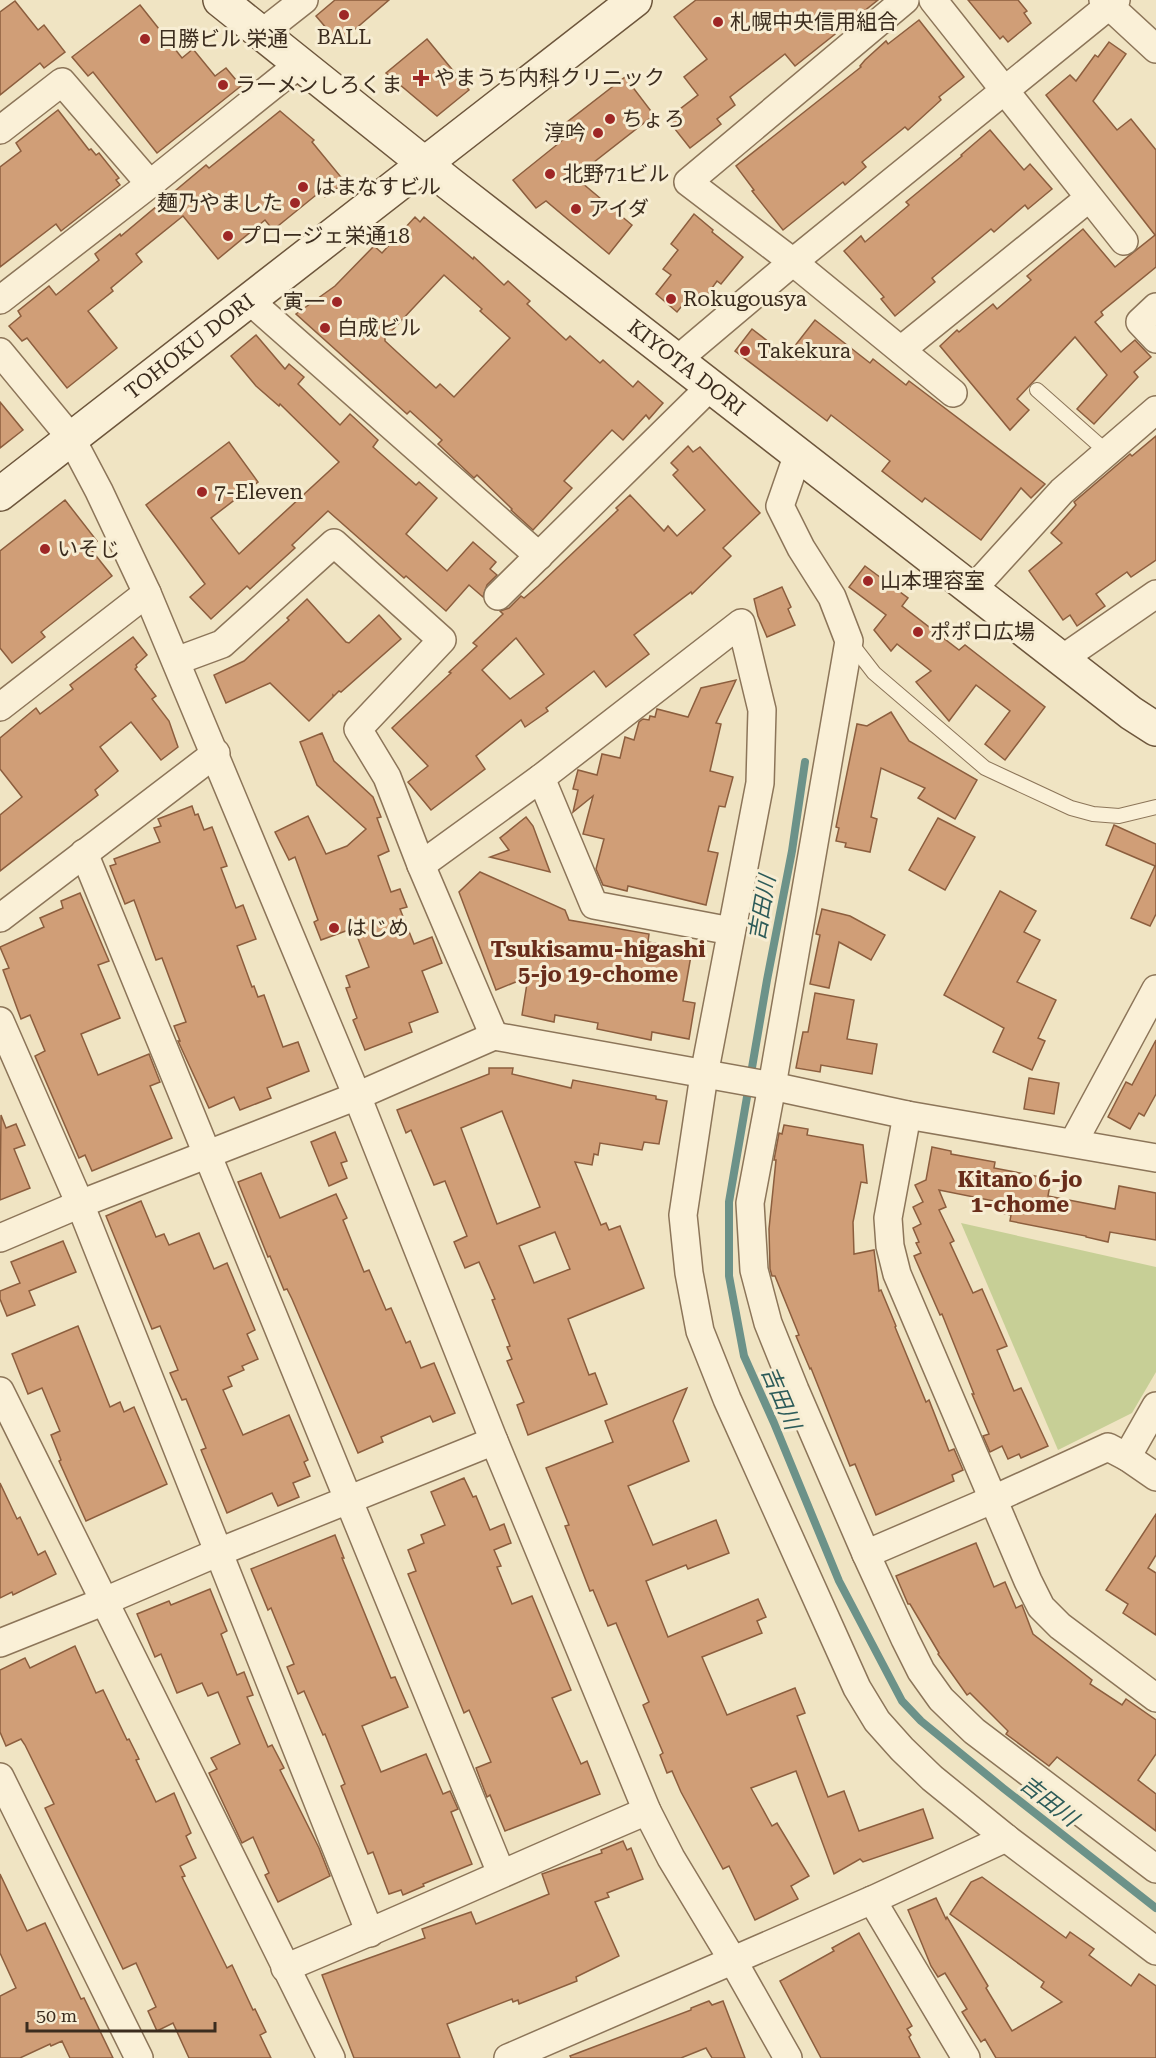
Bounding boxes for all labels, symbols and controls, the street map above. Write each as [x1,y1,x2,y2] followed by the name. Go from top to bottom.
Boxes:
[337,8,351,22] marker: BALL
[730,10,898,34] place label: 札幌中央信用組合
[711,15,725,29] marker: 札幌中央信用組合
[317,25,371,49] place label: BALL
[157,27,288,51] place label: 日勝ビル 栄通
[138,32,152,46] marker: 日勝ビル 栄通
[434,66,665,90] place label: やまうち内科クリニック
[412,69,430,87] marker: やまうち内科クリニック
[235,73,402,97] place label: ラーメンしろくま
[216,78,230,92] marker: ラーメンしろくま
[622,107,685,131] place label: ちょろ
[603,112,617,126] marker: ちょろ
[544,121,586,145] place label: 淳吟
[591,126,605,140] marker: 淳吟
[562,162,670,186] place label: 北野71ビル
[543,167,557,181] marker: 北野71ビル
[315,175,441,199] place label: はまなすビル
[296,180,310,194] marker: はまなすビル
[157,191,283,215] place label: 麺乃やました
[288,196,302,210] marker: 麺乃やました
[588,197,649,221] place label: アイダ
[569,202,583,216] marker: アイダ
[240,224,410,248] place label: プロージェ栄通18
[221,229,235,243] marker: プロージェ栄通18
[683,287,808,311] place label: Rokugousya
[120,289,259,404] street label: TOHOKU DORI
[283,290,325,314] place label: 寅一
[664,292,678,306] marker: Rokugousya
[330,295,344,309] marker: 寅一
[623,315,750,421] street label: KIYOTA DORI
[337,316,421,340] place label: 白成ビル
[318,321,332,335] marker: 白成ビル
[757,339,852,363] place label: Takekura
[738,344,752,358] marker: Takekura
[214,480,304,504] place label: 7-Eleven
[195,485,209,499] marker: 7-Eleven
[57,537,120,561] place label: いそじ
[38,542,52,556] marker: いそじ
[880,569,985,593] place label: 山本理容室
[861,574,875,588] marker: 山本理容室
[930,620,1035,644] place label: ポポロ広場
[911,625,925,639] marker: ポポロ広場
[744,871,780,943] water label: 吉田川
[346,916,409,940] place label: はじめ
[327,921,341,935] marker: はじめ
[490,937,706,987] district label: Tsukisamu-higashi 5-jo 19-chome
[958,1167,1082,1217] district label: Kitano 6-jo 1-chome
[757,1363,806,1435] water label: 吉田川
[1015,1771,1084,1832] water label: 吉田川
[27,1995,214,2033] scale bar
[36,2005,77,2026] text: 50 m

